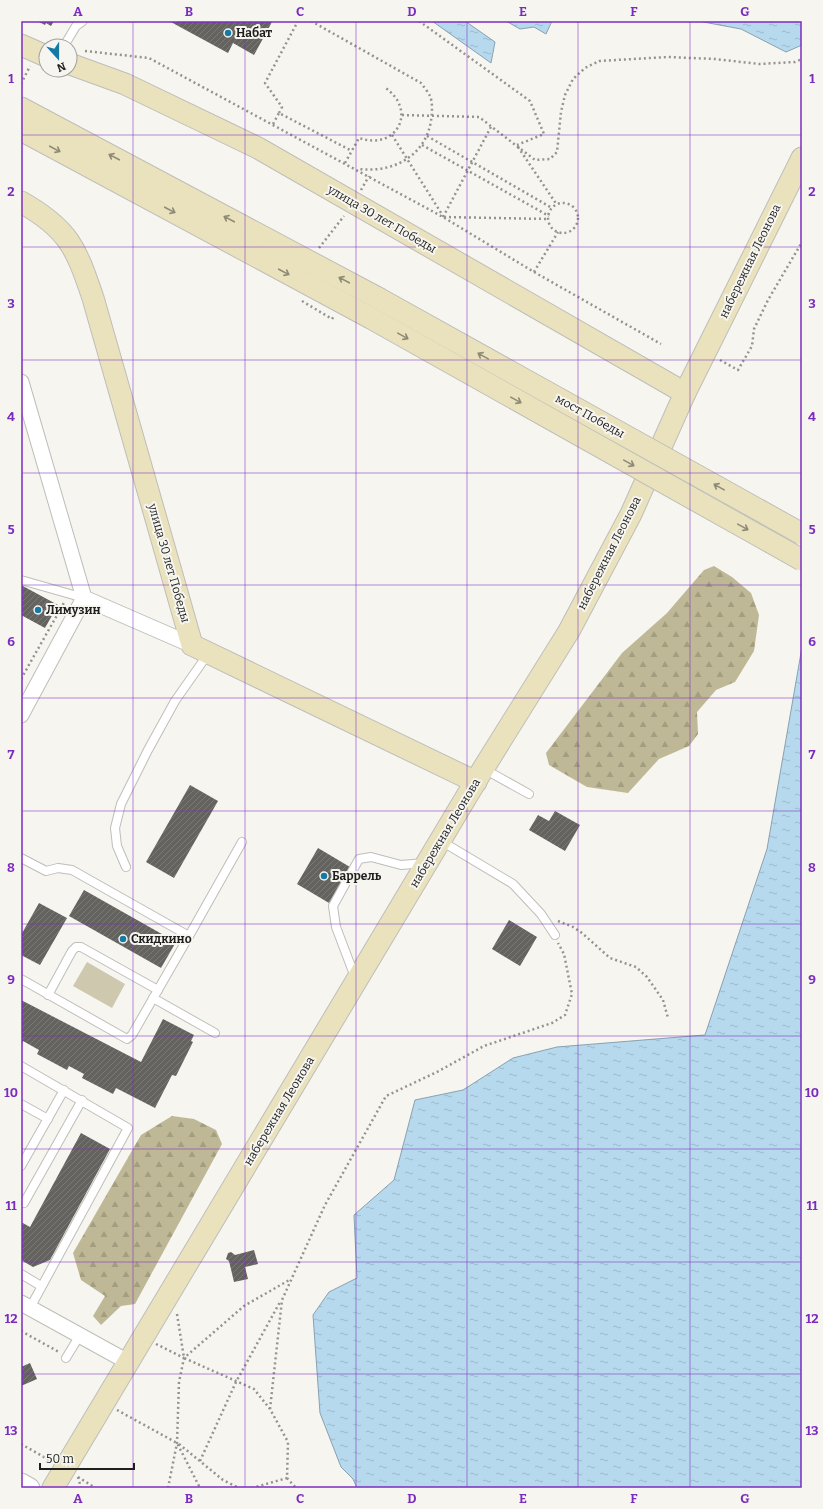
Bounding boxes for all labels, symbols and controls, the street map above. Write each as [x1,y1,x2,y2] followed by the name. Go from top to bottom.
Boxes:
[73,4,83,19] text: A
[185,4,193,19] text: B
[296,4,304,19] text: C
[407,4,417,19] text: D
[519,4,527,19] text: E
[630,4,638,19] text: F
[740,4,750,19] text: G
[236,26,272,40] place label: Набат
[223,28,233,38] marker: Набат
[38,38,78,78] north arrow
[55,59,68,75] text: N
[8,71,14,86] text: 1
[809,71,815,86] text: 1
[49,145,61,153] one-way arrow
[108,153,120,161] one-way arrow
[324,182,439,256] street label: улица 30 лет Победы
[7,184,15,199] text: 2
[808,184,816,199] text: 2
[716,201,784,320] street label: набережная Леонова
[164,207,176,214] one-way arrow
[223,214,235,222] one-way arrow
[278,268,290,276] one-way arrow
[338,275,350,283] one-way arrow
[7,296,15,311] text: 3
[808,296,816,311] text: 3
[396,332,408,340] one-way arrow
[477,352,489,359] one-way arrow
[553,391,627,441] street label: мост Победы
[510,396,522,404] one-way arrow
[7,409,15,424] text: 4
[808,409,816,424] text: 4
[623,460,635,468] one-way arrow
[713,483,725,491] one-way arrow
[574,494,644,612] street label: набережная Леонова
[145,501,193,625] street label: улица 30 лет Победы
[7,522,15,537] text: 5
[808,522,816,537] text: 5
[736,523,748,531] one-way arrow
[46,603,101,617] place label: Лимузин
[33,605,43,615] marker: Лимузин
[7,634,15,649] text: 6
[808,634,816,649] text: 6
[8,747,15,762] text: 7
[809,747,816,762] text: 7
[407,775,483,890] street label: набережная Леонова
[7,860,15,875] text: 8
[808,860,816,875] text: 8
[332,869,382,883] place label: Баррель
[319,871,329,881] marker: Баррель
[131,932,192,946] place label: Скидкино
[118,934,128,944] marker: Скидкино
[7,972,15,987] text: 9
[808,972,816,987] text: 9
[241,1053,317,1168] street label: набережная Леонова
[4,1085,18,1100] text: 10
[805,1085,819,1100] text: 10
[5,1198,17,1213] text: 11
[806,1198,818,1213] text: 11
[5,1311,17,1326] text: 12
[806,1311,818,1326] text: 12
[4,1423,18,1438] text: 13
[805,1423,819,1438] text: 13
[40,1445,134,1471] scale bar
[46,1452,75,1466] text: 50 m
[73,1491,83,1506] text: A
[185,1491,193,1506] text: B
[296,1491,304,1506] text: C
[407,1491,417,1506] text: D
[519,1491,527,1506] text: E
[630,1491,638,1506] text: F
[740,1491,750,1506] text: G

